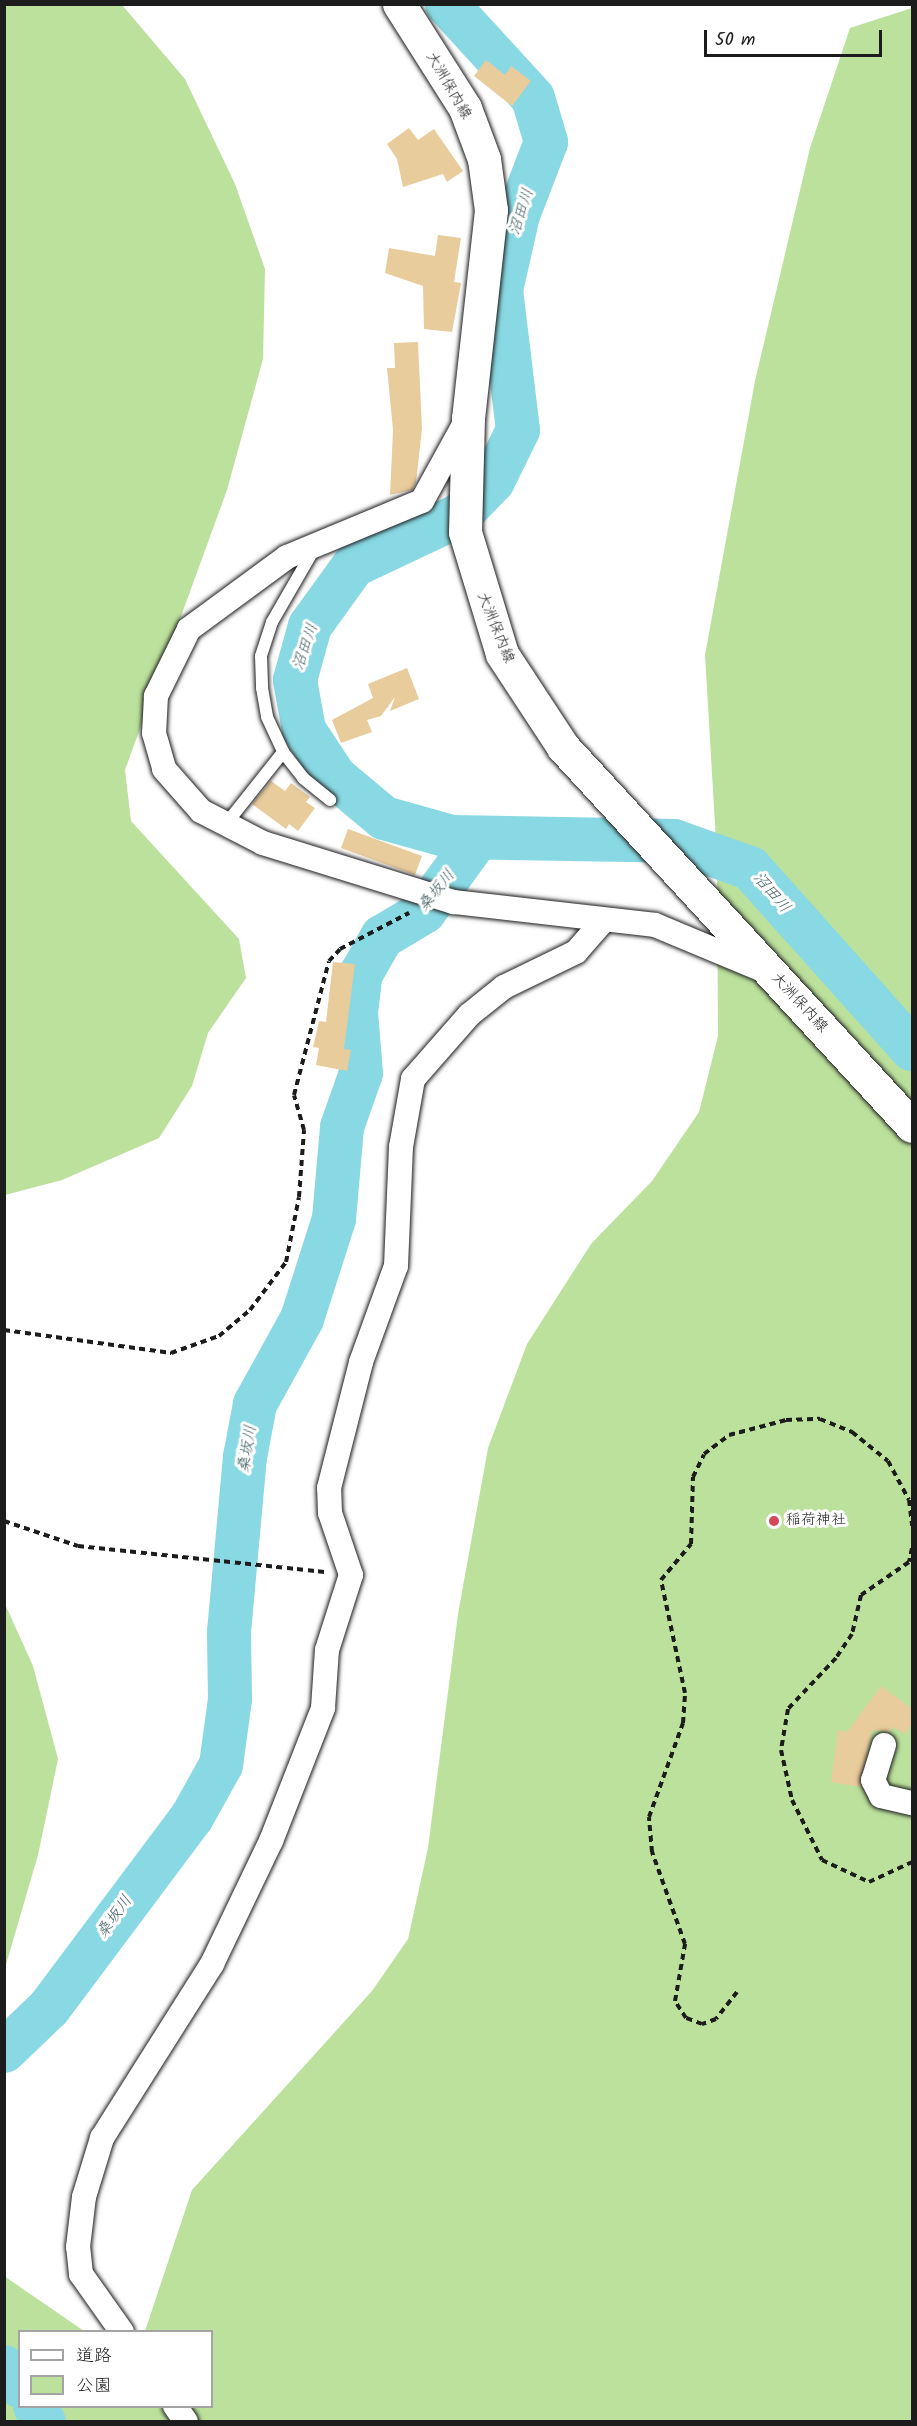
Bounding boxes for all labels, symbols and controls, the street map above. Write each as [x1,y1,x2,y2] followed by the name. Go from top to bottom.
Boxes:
[707,18,886,56] scale bar
[715,26,755,55] text: 50 m
[421,49,475,123] street label: 大洲保内線
[505,186,539,238] water label: 沼田川
[473,590,517,666] street label: 大洲保内線
[289,621,323,673] water label: 沼田川
[414,866,460,916] water label: 桑坂川
[748,869,794,917] water label: 沼田川
[767,969,831,1037] street label: 大洲保内線
[235,1424,261,1474] water label: 桑坂川
[786,1512,846,1530] place label: 稲荷神社
[767,1514,781,1528] marker: 稲荷神社
[93,1892,137,1942] water label: 桑坂川
[18,2330,213,2408] legend
[76,2342,112,2371] text: 道路
[76,2372,112,2401] text: 公園

